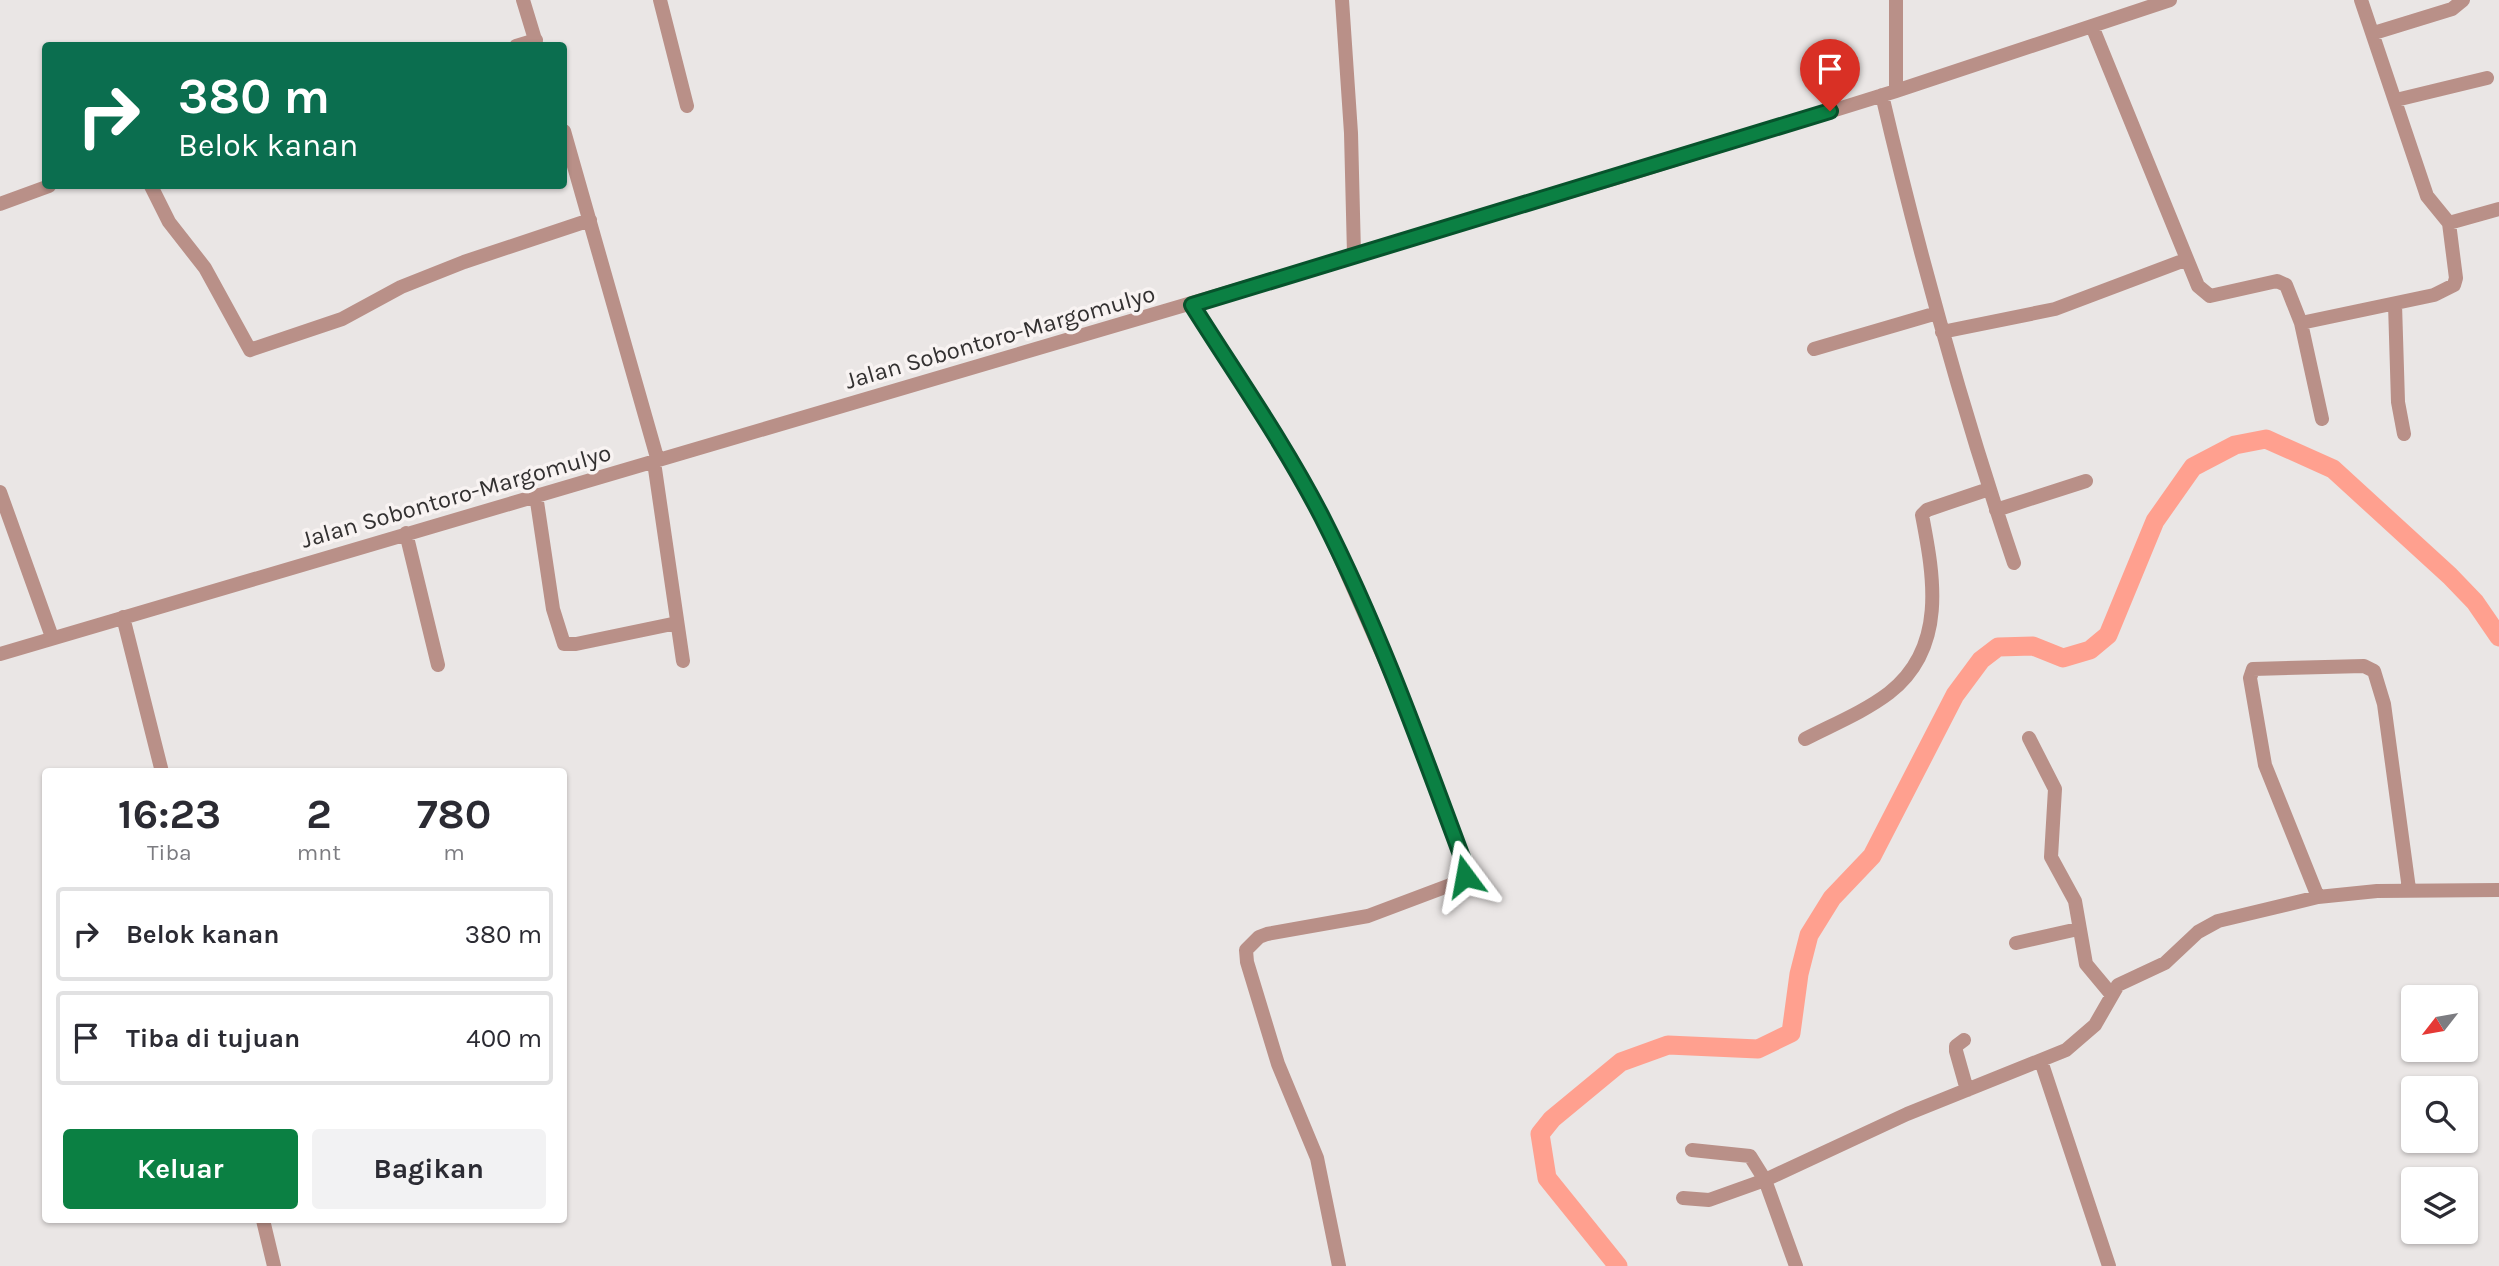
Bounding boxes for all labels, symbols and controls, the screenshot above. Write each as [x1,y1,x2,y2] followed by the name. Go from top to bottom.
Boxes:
[1800,39,1860,111] pin
[1811,50,1849,88] icon: arrive
[178,68,330,125] text: 380 m
[63,70,154,161] icon: right
[178,127,358,164] text: Belok kanan
[842,279,1158,395] street label: Jalan Sobontoro-Margomulyo
[298,438,614,554] street label: Jalan Sobontoro-Margomulyo
[118,789,221,839] text: 16:23
[306,789,332,839] text: 2
[417,789,491,839] text: 780
[147,839,192,866] text: Tiba
[297,839,341,866] text: mnt
[443,839,465,866] text: m
[1428,839,1502,913] position arrow
[67,915,105,953] icon: right
[126,919,279,950] text: Belok kanan
[465,919,542,950] text: 380 m
[2401,985,2478,1062] north arrow
[2401,985,2478,1244] map controls
[67,1019,105,1057] icon: arrive
[126,1023,300,1054] text: Tiba di tujuan
[466,1023,542,1054] text: 400 m
[2401,1076,2478,1153] button: search
[63,1129,298,1209] button: Keluar
[312,1129,546,1209] button: Bagikan
[2401,1167,2478,1244] button: layers

